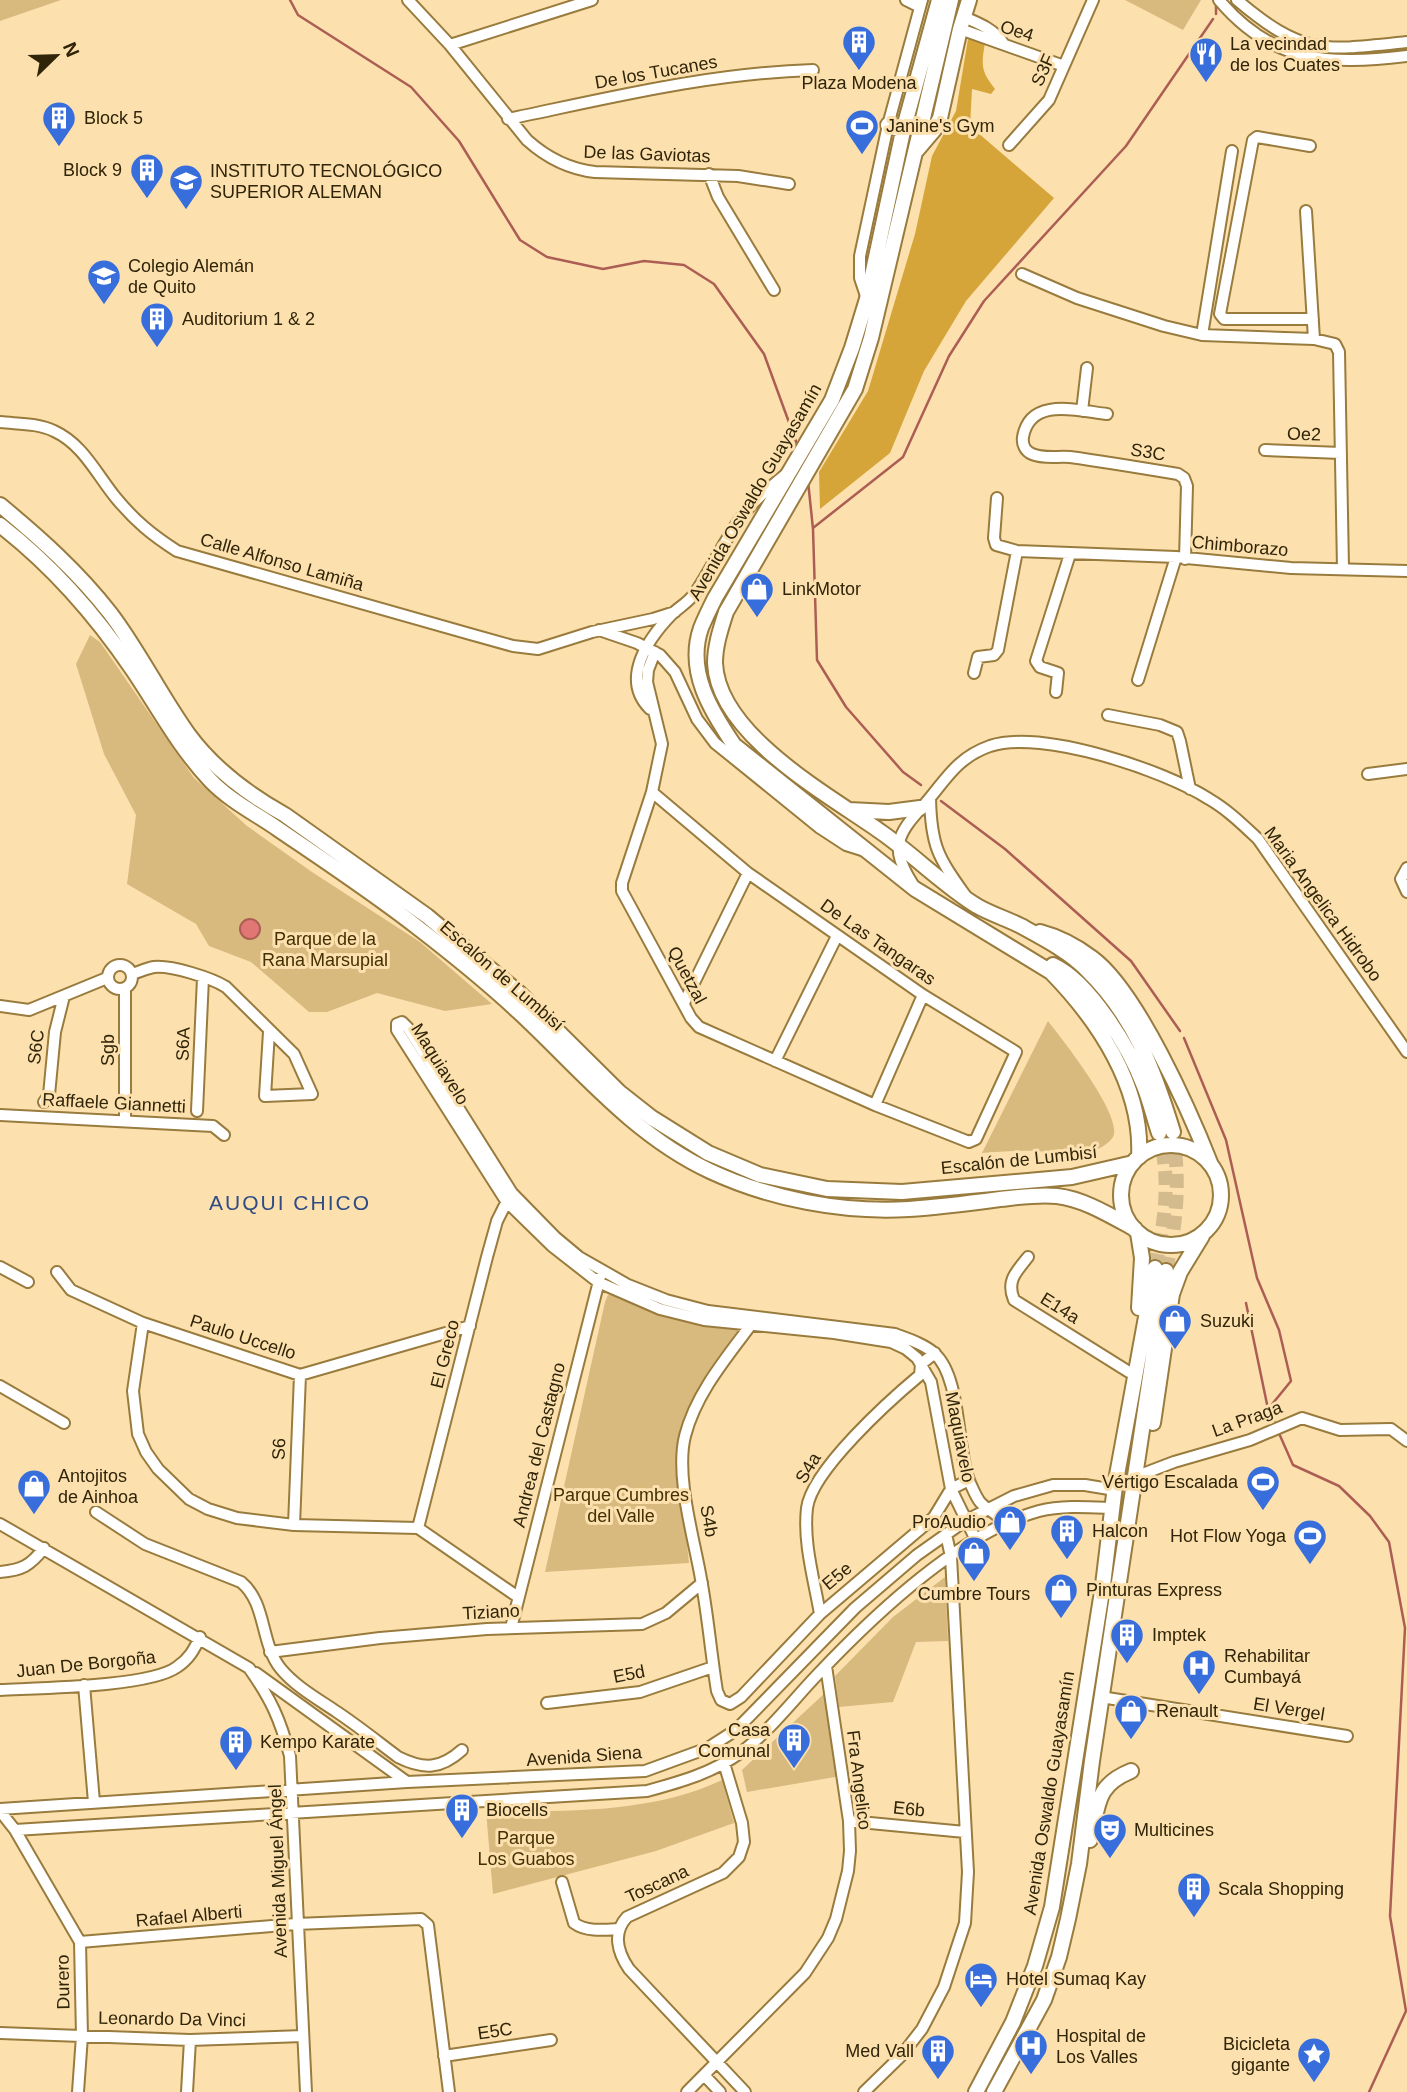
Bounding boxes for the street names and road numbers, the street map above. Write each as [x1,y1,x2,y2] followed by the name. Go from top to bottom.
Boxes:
[998,16,1036,46] street label: Oe4
[593,51,719,93] street label: De los Tucanes
[1027,51,1059,89] street label: S3F
[583,142,711,166] street label: De las Gaviotas
[685,380,825,604] street label: Avenida Oswaldo Guayasamín
[1287,423,1321,445] street label: Oe2
[1129,439,1167,465] street label: S3C
[198,529,367,595] street label: Calle Alfonso Lamiña
[1191,532,1289,560] street label: Chimborazo
[1260,823,1386,985] street label: Maria Angelica Hidrobo
[817,895,939,989] street label: De Las Tangaras
[436,917,568,1035] street label: Escalón de Lumbisí
[664,943,710,1007] street label: Quetzal
[407,1020,473,1108] street label: Maquiavelo
[172,1027,194,1061] street label: S6A
[24,1028,48,1066] street label: S6C
[98,1034,118,1066] street label: Sgb
[42,1089,186,1117] street label: Raffaele Giannetti
[940,1142,1098,1178] street label: Escalón de Lumbisí
[1037,1288,1084,1328] street label: E14a
[188,1310,298,1364] street label: Paulo Uccello
[427,1318,463,1390] street label: El Greco
[509,1361,569,1529] street label: Andrea del Castagno
[941,1390,979,1484] street label: Maquiavelo
[1209,1397,1286,1441] street label: La Praga
[269,1438,289,1460] street label: S6
[791,1448,825,1487] street label: S4a
[696,1503,722,1539] street label: S4b
[818,1558,856,1594] street label: E5e
[462,1601,520,1623] street label: Tiziano
[15,1647,158,1681] street label: Juan De Borgoña
[611,1661,647,1687] street label: E5d
[1020,1670,1078,1916] street label: Avenida Oswaldo Guayasamín
[1252,1693,1326,1725] street label: El Vergel
[843,1729,875,1831] street label: Fra Angelico
[526,1742,643,1770] street label: Avenida Siena
[265,1784,291,1958] street label: Avenida Miguel Ángel
[892,1797,926,1821] street label: E6b
[622,1860,693,1907] street label: Toscana
[135,1901,243,1931] street label: Rafael Alberti
[53,1954,73,2010] street label: Durero
[98,2008,246,2030] street label: Leonardo Da Vinci
[476,2019,514,2043] street label: E5C

